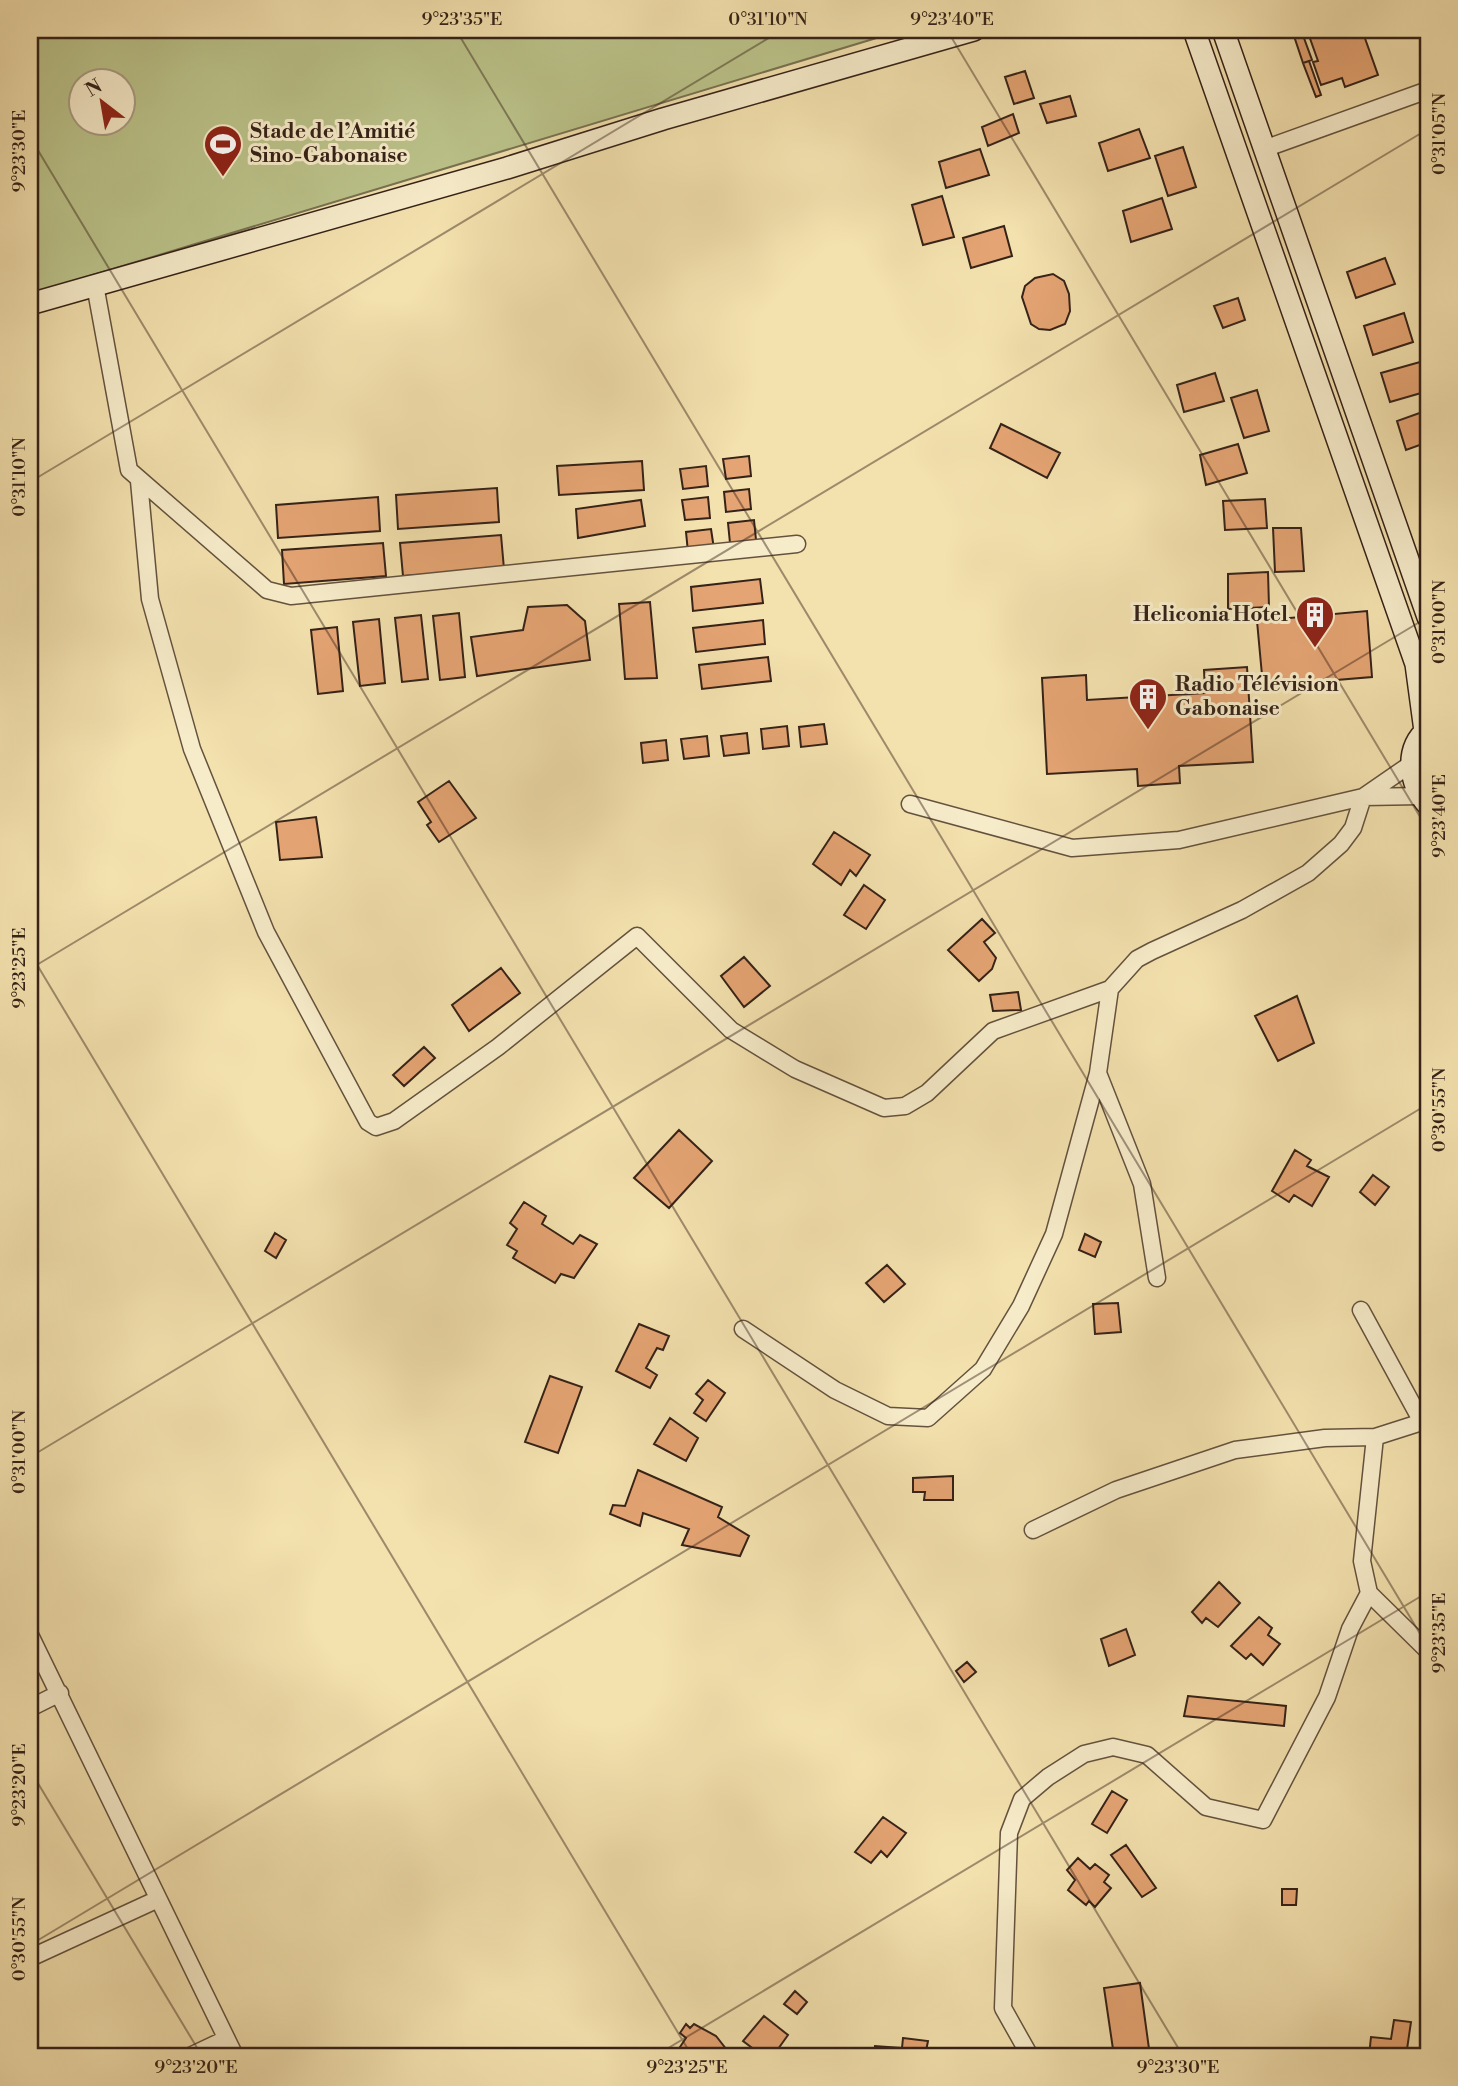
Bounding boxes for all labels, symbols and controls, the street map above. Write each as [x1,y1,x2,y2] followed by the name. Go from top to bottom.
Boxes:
[421,8,503,31] text: 9°23'35"E
[728,8,808,31] text: 0°31'10"N
[910,8,994,31] text: 9°23'40"E
[66,66,136,136] north arrow
[81,74,106,102] text: N
[1428,92,1451,175] text: 0°31'05"N
[8,109,31,193] text: 9°23'30"E
[250,119,415,169] place label: Stade de l’Amitié Sino-Gabonaise
[202,123,244,178] sports icon: Stade de l’Amitié Sino-Gabonaise
[8,437,31,517] text: 0°31'10"N
[1428,579,1451,664] text: 0°31'00"N
[1294,594,1336,649] building icon: Heliconia Hotel
[1133,602,1288,628] place label: Heliconia Hotel
[1175,672,1339,722] place label: Radio Télévision Gabonaise
[1127,676,1169,731] building icon: Radio Télévision Gabonaise
[1428,774,1451,858] text: 9°23'40"E
[8,927,31,1009] text: 9°23'25"E
[1428,1067,1451,1152] text: 0°30'55"N
[8,1409,31,1494] text: 0°31'00"N
[1428,1592,1451,1674] text: 9°23'35"E
[8,1743,31,1827] text: 9°23'20"E
[8,1896,31,1981] text: 0°30'55"N
[154,2056,238,2079] text: 9°23'20"E
[646,2056,728,2079] text: 9°23'25"E
[1136,2056,1220,2079] text: 9°23'30"E

